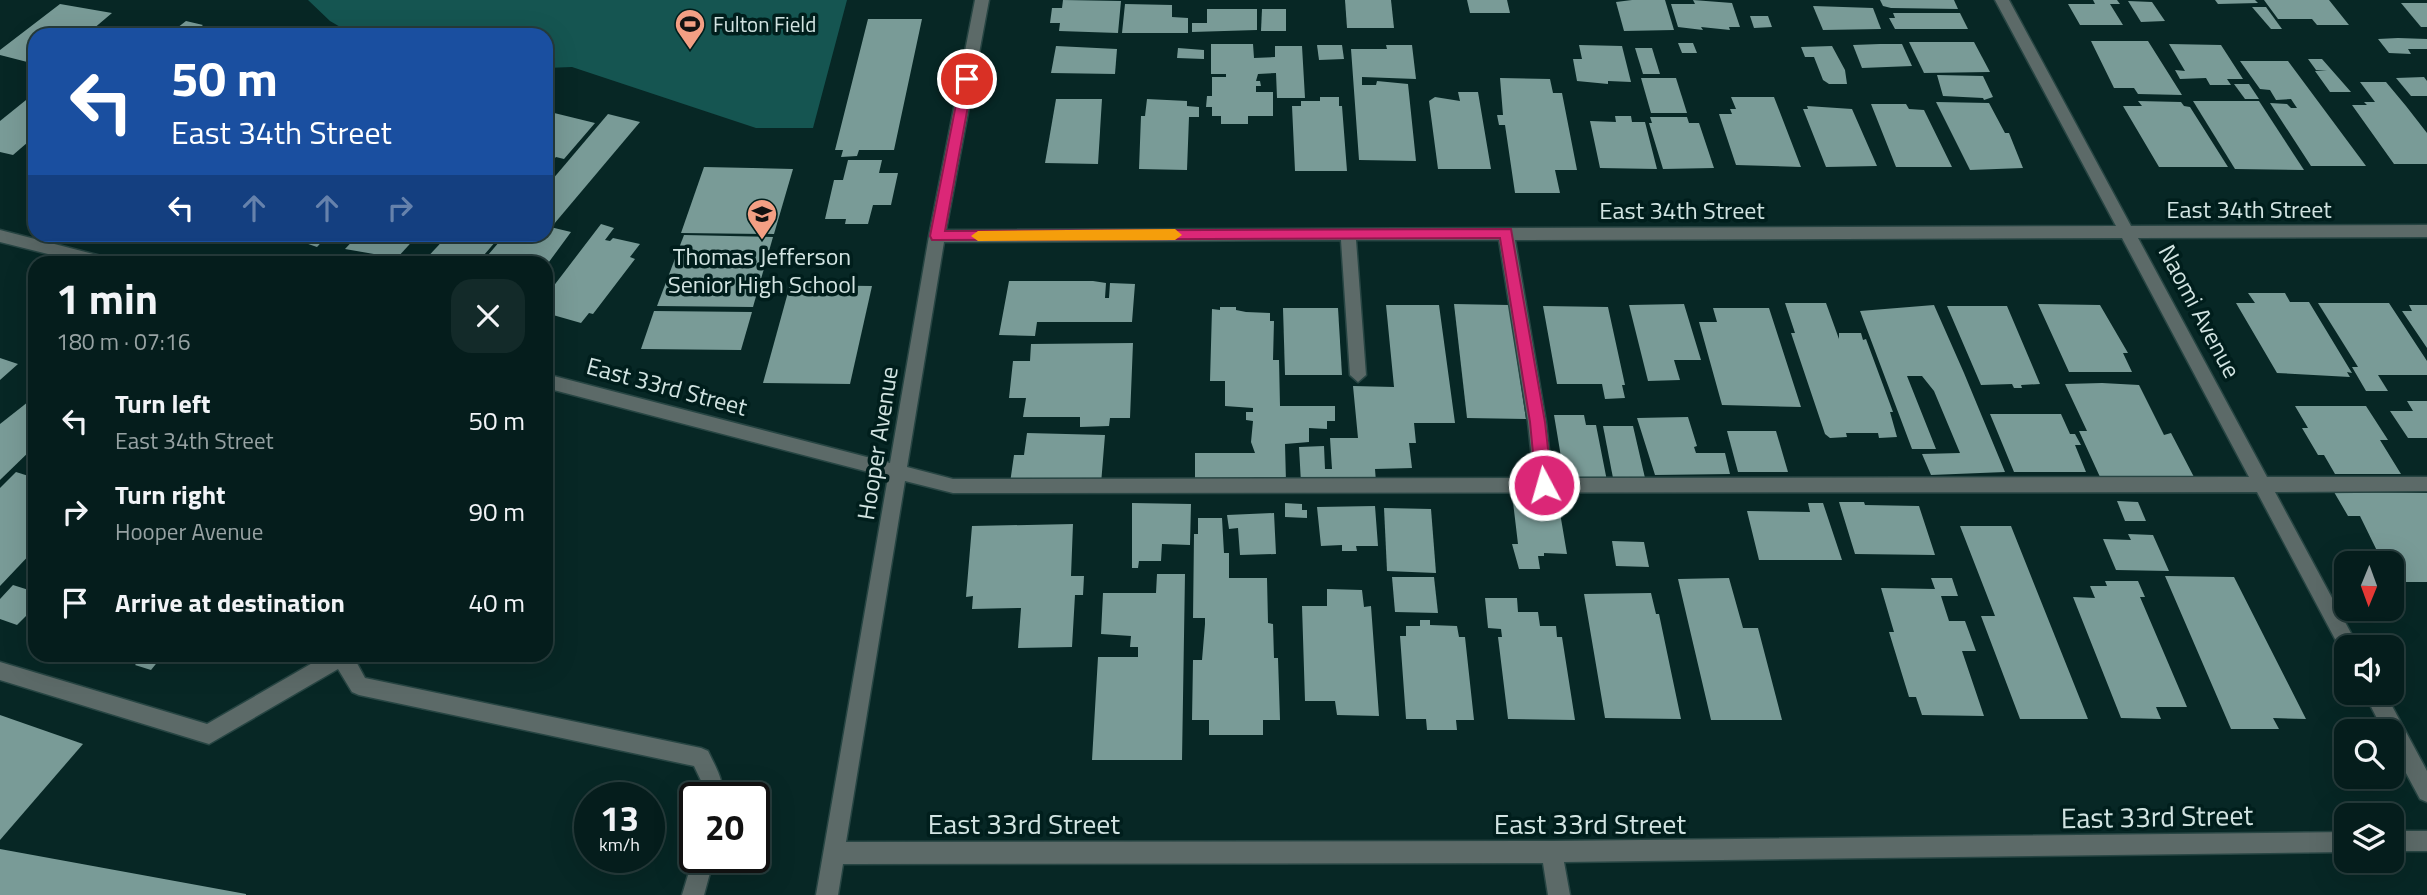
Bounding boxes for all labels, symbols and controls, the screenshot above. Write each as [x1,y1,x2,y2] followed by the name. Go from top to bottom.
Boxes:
[673,7,707,51] sports icon: Fulton Field
[713,8,816,40] place label: Fulton Field
[171,40,278,115] text: 50 m
[937,49,997,109] pin
[56,56,147,147] icon: left
[948,60,986,98] icon: arrive
[171,108,392,156] text: East 34th Street
[162,189,200,227] icon: left
[235,189,273,227] icon: ahead
[308,189,346,227] icon: ahead
[381,189,419,227] icon: right
[2166,191,2332,227] street label: East 34th Street
[1599,192,1765,228] street label: East 34th Street
[745,197,779,241] school or university icon: Thomas Jefferson Senior High School
[668,238,856,302] place label: Thomas Jefferson Senior High School
[2150,238,2250,384] street label: Naomi Avenue
[56,266,158,330] text: 1 min
[451,279,525,353] button: close
[56,324,191,359] text: 180 m · 07:16
[583,347,752,425] street label: East 33rd Street
[847,364,907,522] street label: Hooper Avenue
[115,384,210,423] text: Turn left
[468,401,525,440] text: 50 m
[56,402,94,440] icon: left
[115,423,274,458] text: East 34th Street
[1507,448,1581,522] position arrow
[115,475,226,514] text: Turn right
[468,492,525,531] text: 90 m
[56,493,94,531] icon: right
[115,514,263,549] text: Hooper Avenue
[2334,551,2404,621] north arrow
[2334,551,2404,873] map controls
[115,583,345,622] text: Arrive at destination
[468,583,525,622] text: 40 m
[56,584,94,622] icon: arrive
[2334,635,2404,705] button: sound
[2334,719,2404,789] button: search
[679,782,770,873] speed limit sign: 20
[600,791,639,845] text: 13
[2060,793,2254,839] street label: East 33rd Street
[928,802,1120,845] street label: East 33rd Street
[1494,802,1686,845] street label: East 33rd Street
[2334,803,2404,873] button: layers
[599,831,640,858] text: km/h

